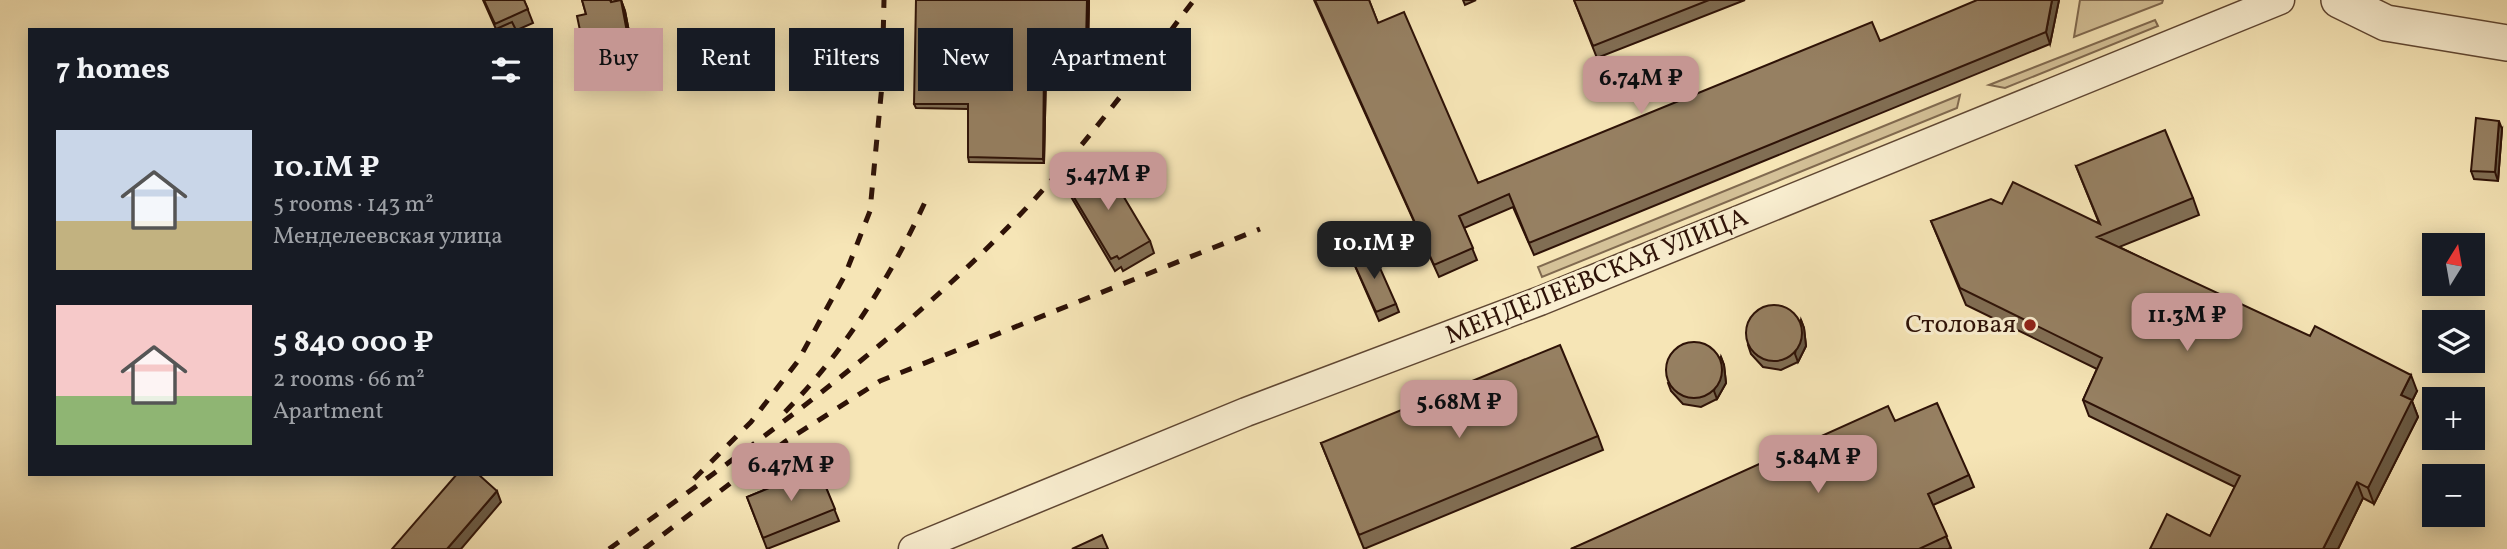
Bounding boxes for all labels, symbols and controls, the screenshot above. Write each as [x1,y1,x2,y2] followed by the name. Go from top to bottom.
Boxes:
[574,28,663,91] chip: Buy
[677,28,775,91] chip: Rent
[789,28,904,91] chip: Filters
[918,28,1013,91] chip: New
[1027,28,1191,91] chip: Apartment
[56,49,170,91] text: 7 homes
[487,51,525,89] icon: filters
[1576,57,1706,116] pin: 6.74M ₽
[1599,63,1683,95] text: 6.74M ₽
[273,147,380,189] text: 10.1M ₽
[1043,152,1173,212] pin: 5.47M ₽
[112,158,196,242] icon: home
[1066,159,1150,191] text: 5.47M ₽
[273,189,434,221] text: 5 rooms · 143 m²
[1440,200,1754,354] street label: МЕНДЕЛЕЕВСКАЯ УЛИЦА
[273,221,503,253] text: Менделеевская улица
[1309,222,1439,281] pin: 10.1M ₽
[1333,228,1415,260] text: 10.1M ₽
[2422,233,2485,296] north arrow
[2422,233,2485,527] map controls
[2122,294,2252,353] pin: 11.3M ₽
[2148,300,2226,332] text: 11.3M ₽
[1905,307,2016,343] place label: Столовая
[2422,310,2485,373] button: layers
[2022,317,2038,333] marker: Столовая
[273,322,434,364] text: 5 840 000 ₽
[112,333,196,417] icon: home
[273,364,425,396] text: 2 rooms · 66 m²
[1394,380,1524,440] pin: 5.68M ₽
[1416,387,1502,419] text: 5.68M ₽
[2422,387,2485,450] button: +
[273,396,384,428] text: Apartment
[1753,435,1883,495] pin: 5.84M ₽
[1775,442,1861,474] text: 5.84M ₽
[726,444,856,503] pin: 6.47M ₽
[748,450,834,482] text: 6.47M ₽
[2422,464,2485,527] button: −

